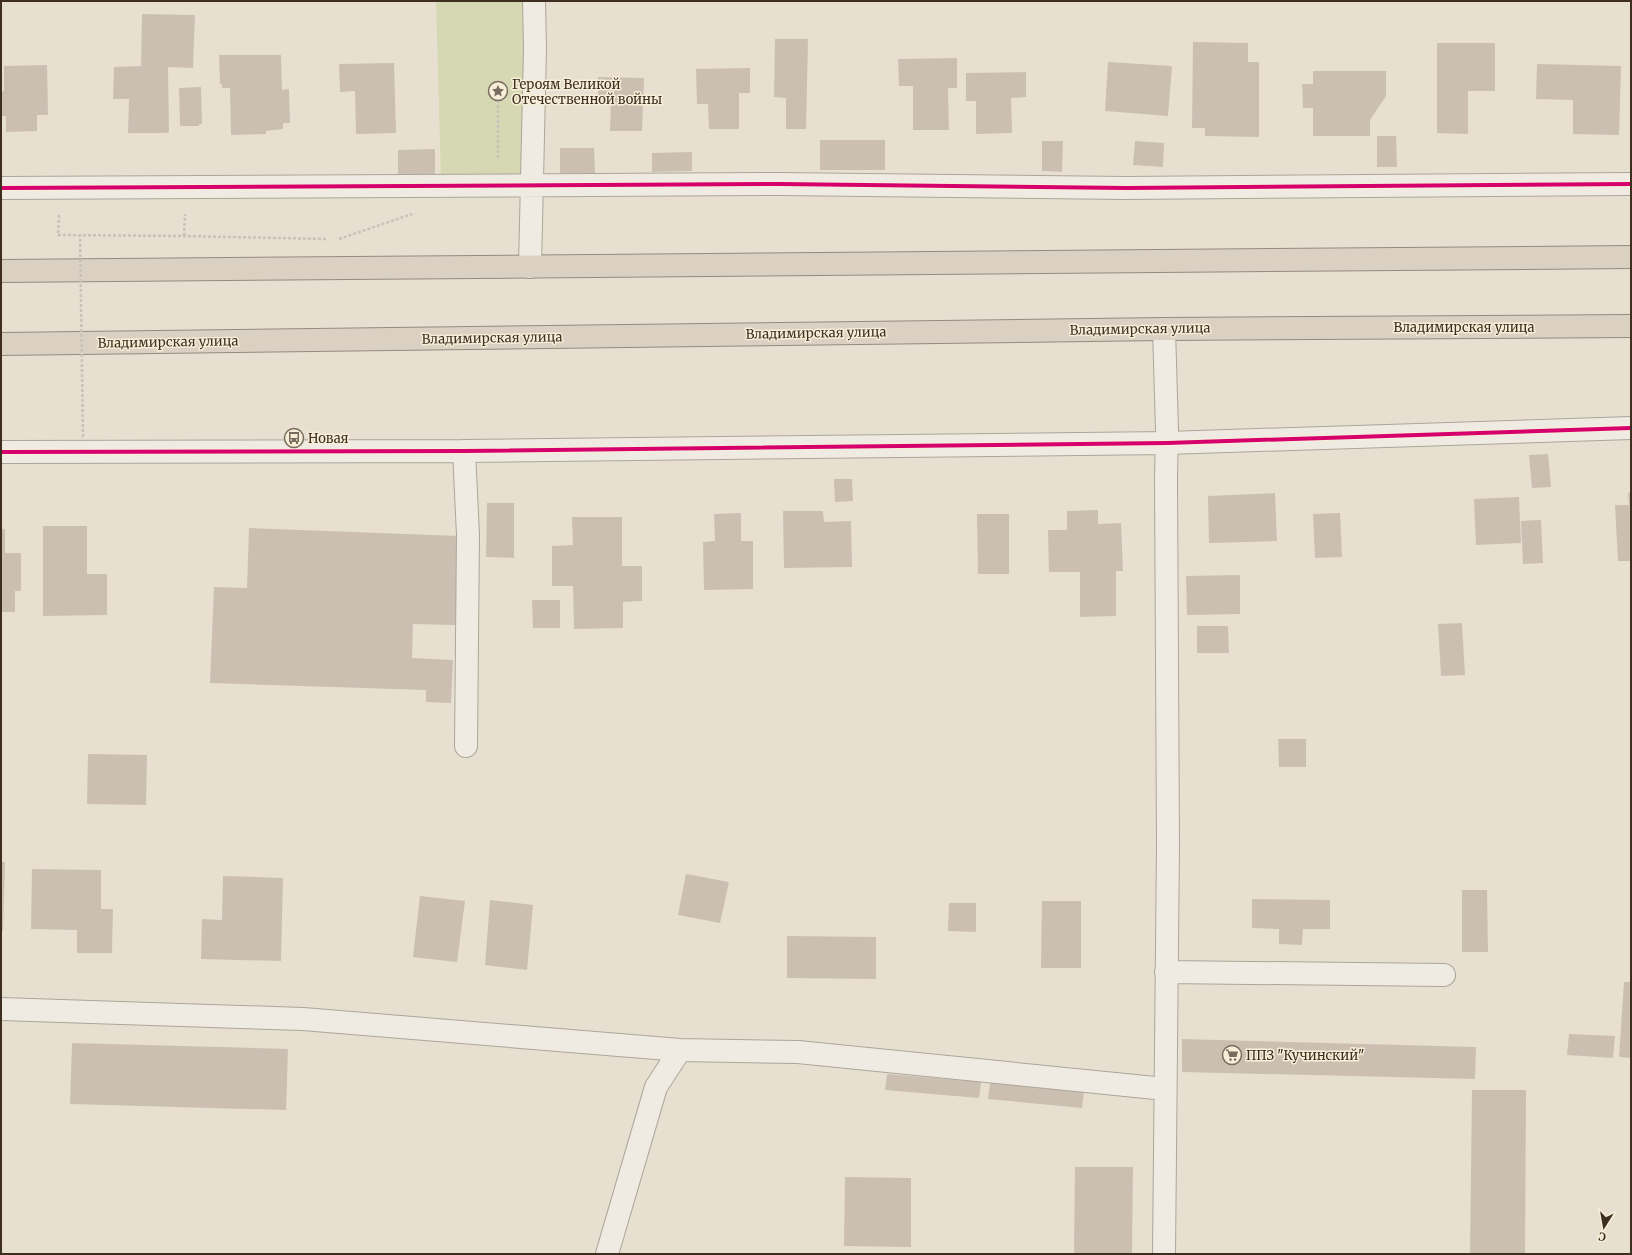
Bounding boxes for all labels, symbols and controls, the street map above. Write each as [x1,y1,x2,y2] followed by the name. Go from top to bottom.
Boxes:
[512,76,662,108] place label: Героям Великой Отечественной войны
[487,80,509,102] place icon: Героям Великой Отечественной войны
[1069,319,1211,339] street label: Владимирская улица
[1394,319,1534,336] street label: Владимирская улица
[745,323,887,343] street label: Владимирская улица
[421,328,563,348] street label: Владимирская улица
[97,332,239,352] street label: Владимирская улица
[283,427,305,449] bus stop icon: Новая
[308,430,349,447] place label: Новая
[1221,1044,1243,1066] supermarket icon: ППЗ "Кучинский"
[1246,1047,1365,1064] place label: ППЗ "Кучинский"
[1584,1207,1624,1247] north arrow
[1597,1229,1607,1244] text: С

